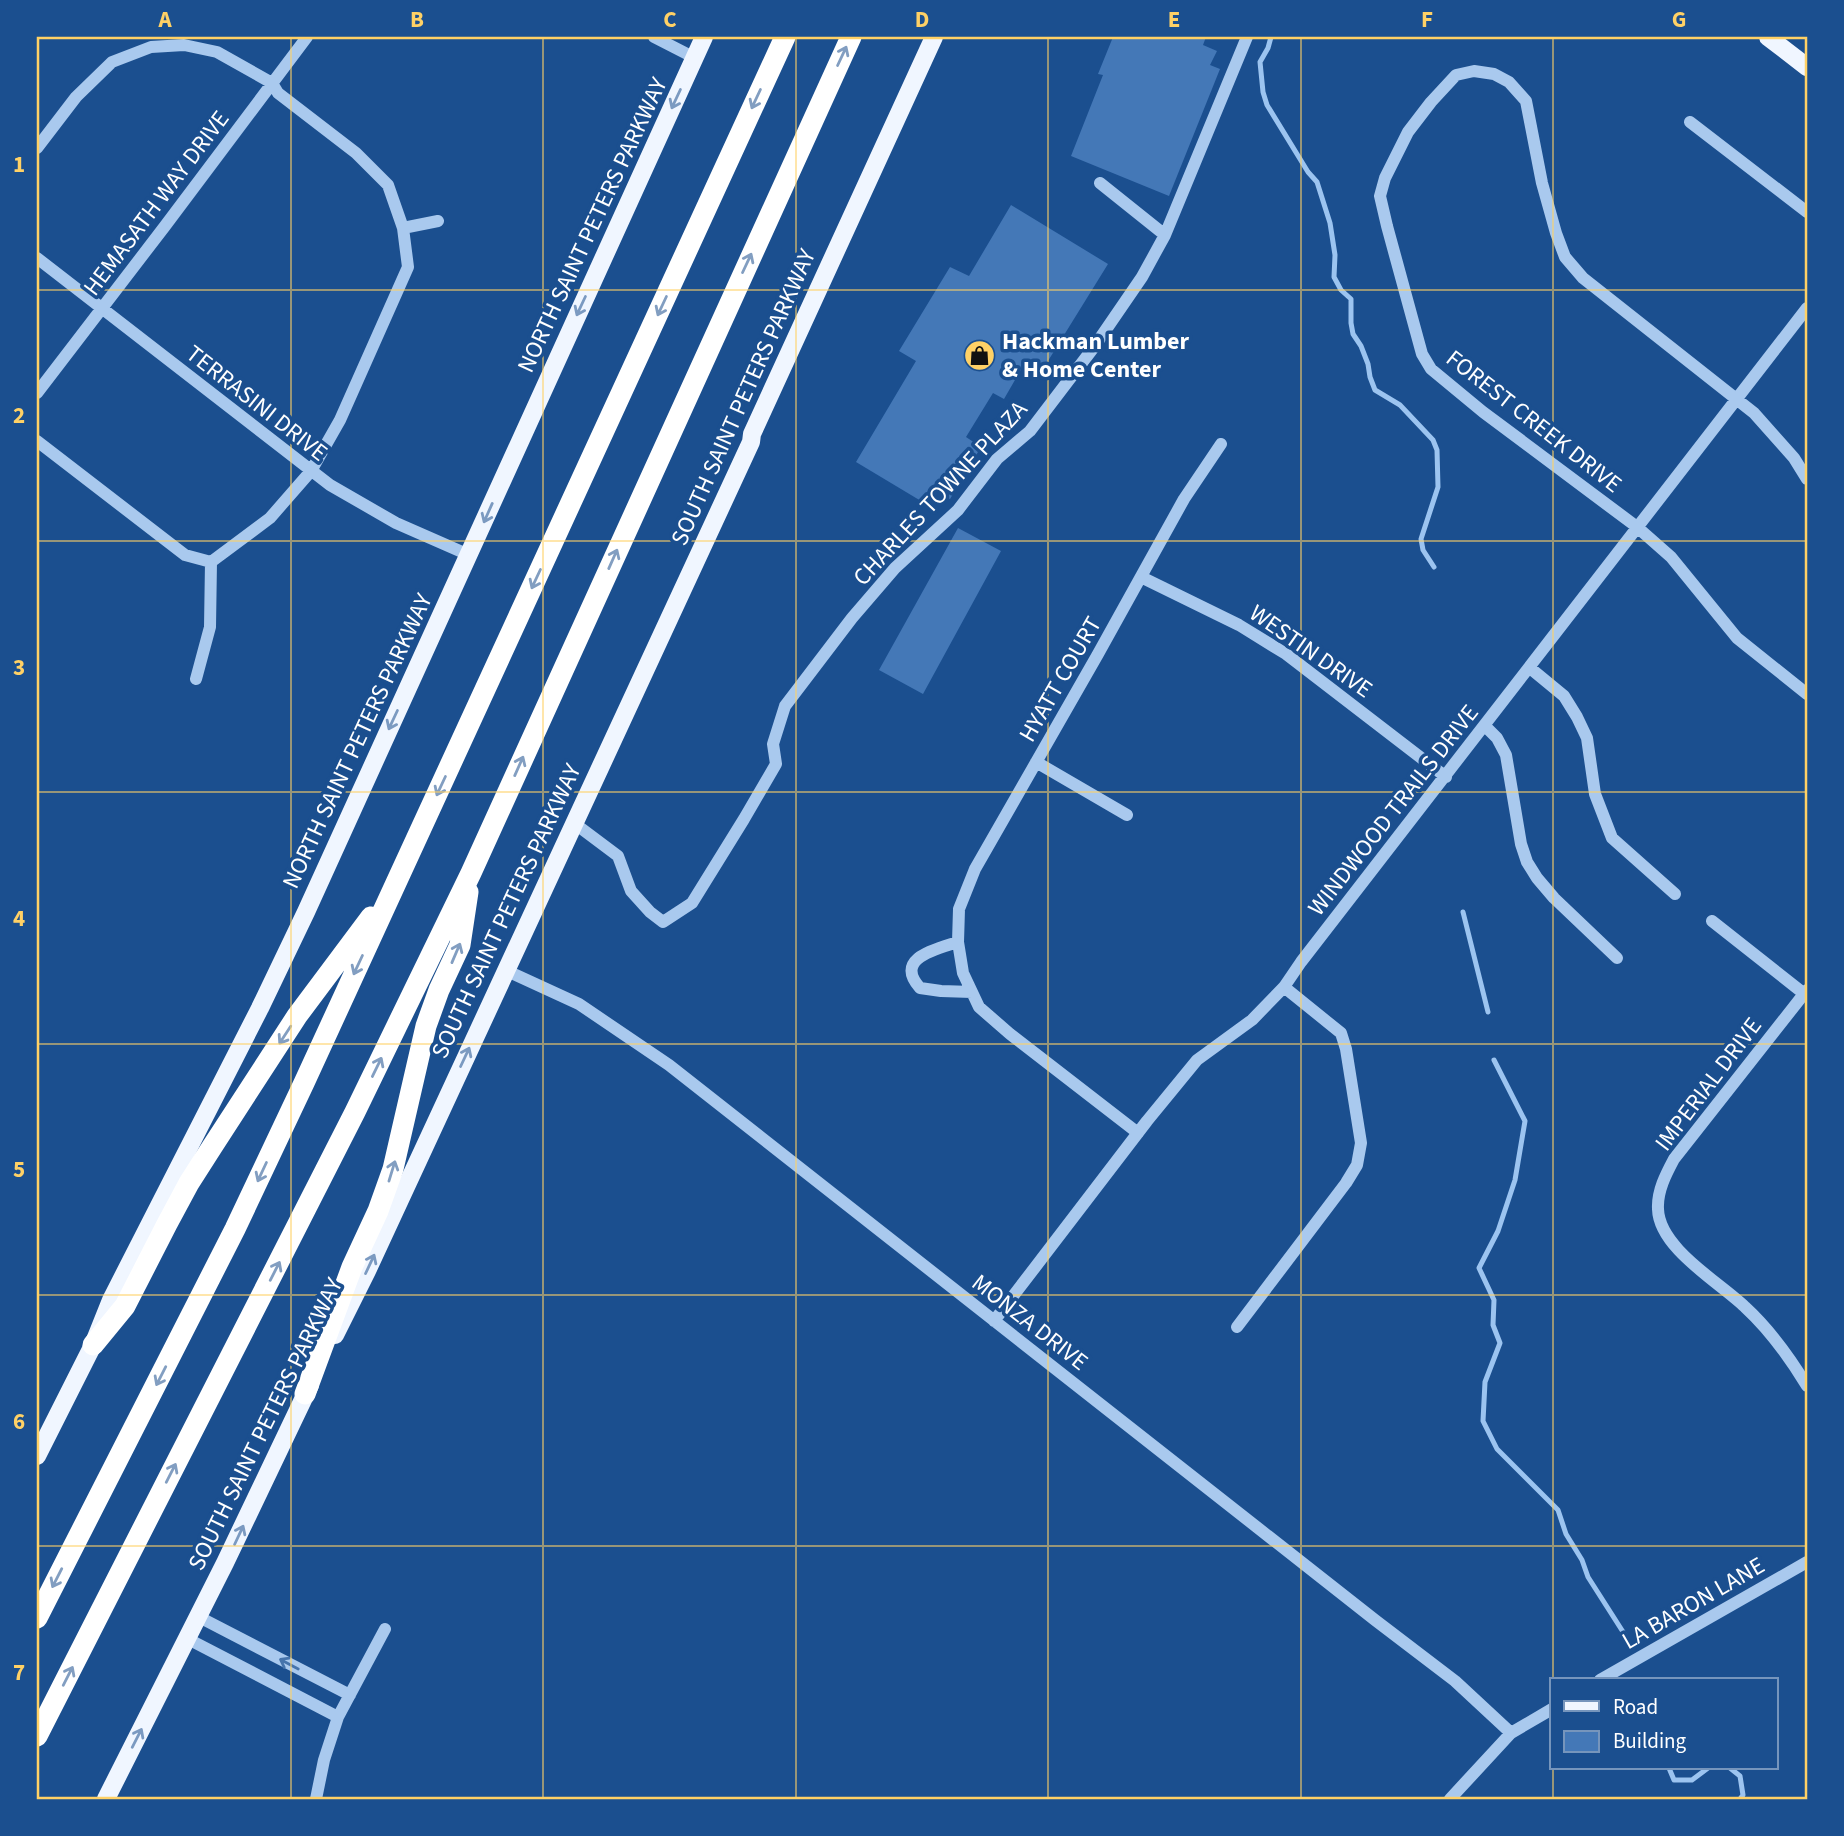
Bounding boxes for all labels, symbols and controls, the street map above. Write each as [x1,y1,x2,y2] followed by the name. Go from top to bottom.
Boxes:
[157,3,172,36] text: A
[410,3,424,36] text: B
[663,3,677,36] text: C
[915,3,929,36] text: D
[1168,3,1180,36] text: E
[1421,3,1433,36] text: F
[1672,3,1686,36] text: G
[836,46,849,67] one-way arrow
[509,71,677,379] street label: NORTH SAINT PETERS PARKWAY
[669,88,682,109] one-way arrow
[749,88,762,109] one-way arrow
[75,103,238,303] street label: HEMASATH WAY DRIVE
[13,148,25,181] text: 1
[662,243,825,551] street label: SOUTH SAINT PETERS PARKWAY
[741,253,754,274] one-way arrow
[574,295,588,316] one-way arrow
[654,295,668,316] one-way arrow
[1002,324,1190,387] place label: Hackman Lumber & Home Center
[178,337,335,470] street label: TERRASINI DRIVE
[962,338,996,372] shop icon: Hackman Lumber & Home Center
[1438,341,1629,501] street label: FOREST CREEK DRIVE
[845,393,1036,594] street label: CHARLES TOWNE PLAZA
[13,399,25,432] text: 2
[481,502,494,523] one-way arrow
[606,549,620,570] one-way arrow
[529,568,542,589] one-way arrow
[274,587,442,895] street label: NORTH SAINT PETERS PARKWAY
[1242,596,1379,707] street label: WESTIN DRIVE
[1010,610,1111,748] street label: HYATT COURT
[13,651,25,684] text: 3
[1300,697,1487,923] street label: WINDWOOD TRAILS DRIVE
[386,709,399,730] one-way arrow
[513,756,526,778] one-way arrow
[423,758,590,1064] street label: SOUTH SAINT PETERS PARKWAY
[434,775,447,796] one-way arrow
[13,902,25,935] text: 4
[450,943,463,965] one-way arrow
[351,954,364,976] one-way arrow
[1647,1010,1770,1158] street label: IMPERIAL DRIVE
[277,1025,291,1045] one-way arrow
[460,1047,473,1068] one-way arrow
[370,1057,384,1078] one-way arrow
[13,1153,25,1186] text: 5
[386,1160,399,1182] one-way arrow
[255,1161,268,1182] one-way arrow
[364,1254,378,1275] one-way arrow
[269,1261,283,1282] one-way arrow
[964,1266,1095,1379] street label: MONZA DRIVE
[179,1272,352,1576] street label: SOUTH SAINT PETERS PARKWAY
[154,1365,168,1385] one-way arrow
[13,1405,25,1438] text: 6
[165,1463,179,1484] one-way arrow
[233,1525,246,1546] one-way arrow
[1615,1548,1771,1658] street label: LA BARON LANE
[50,1567,64,1588] one-way arrow
[13,1656,25,1689] text: 7
[279,1656,300,1670] one-way arrow
[61,1666,75,1687] one-way arrow
[1550,1678,1778,1770] legend
[1613,1692,1658,1722] text: Road
[1613,1726,1687,1756] text: Building
[131,1729,145,1749] one-way arrow

